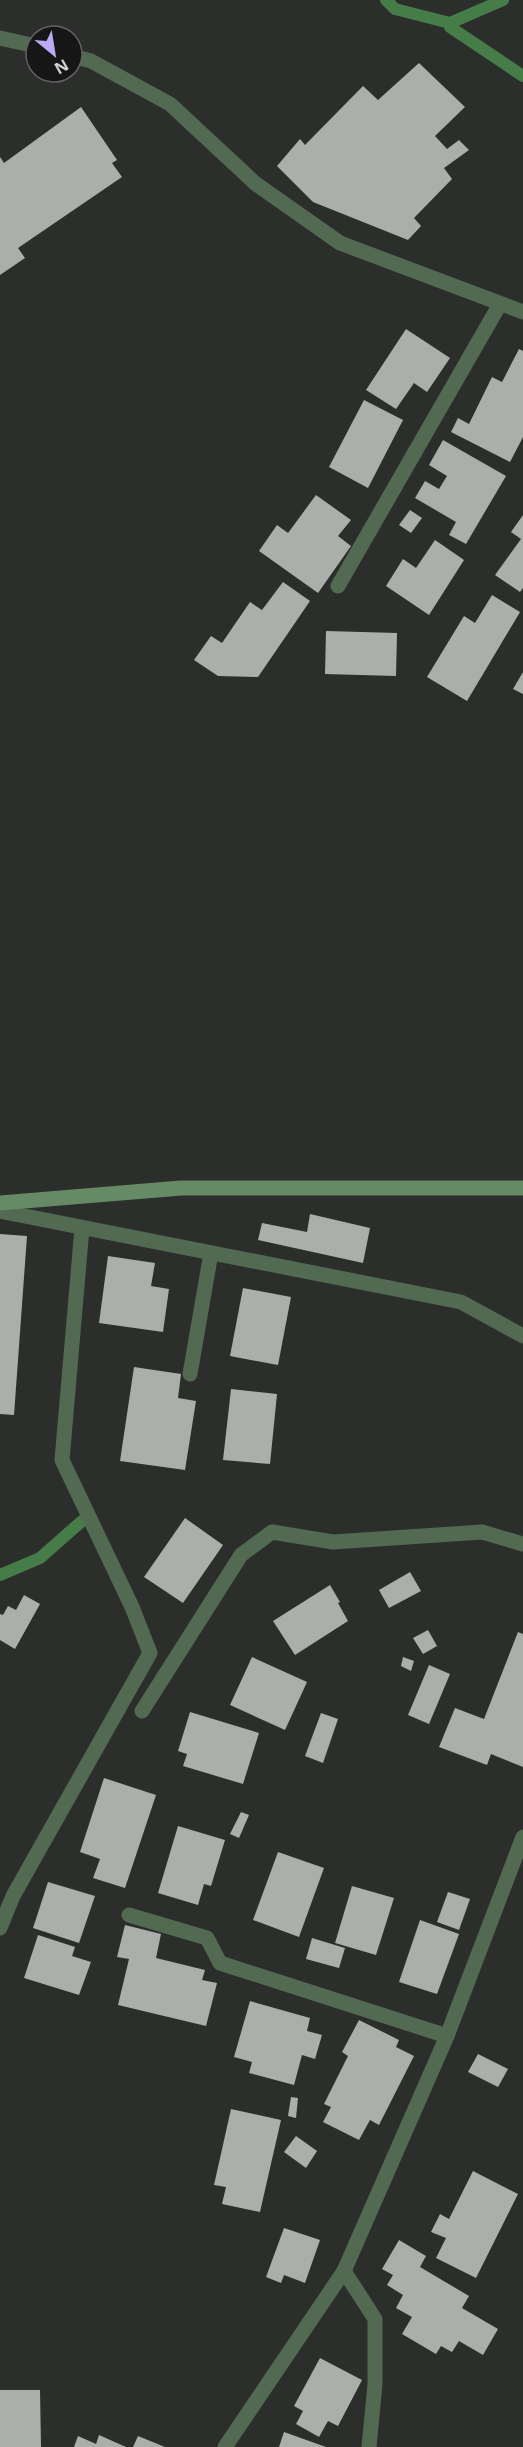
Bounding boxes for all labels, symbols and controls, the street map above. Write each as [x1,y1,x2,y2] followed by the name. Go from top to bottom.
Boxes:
[24,24,84,84] north arrow
[50,54,73,80] text: N

